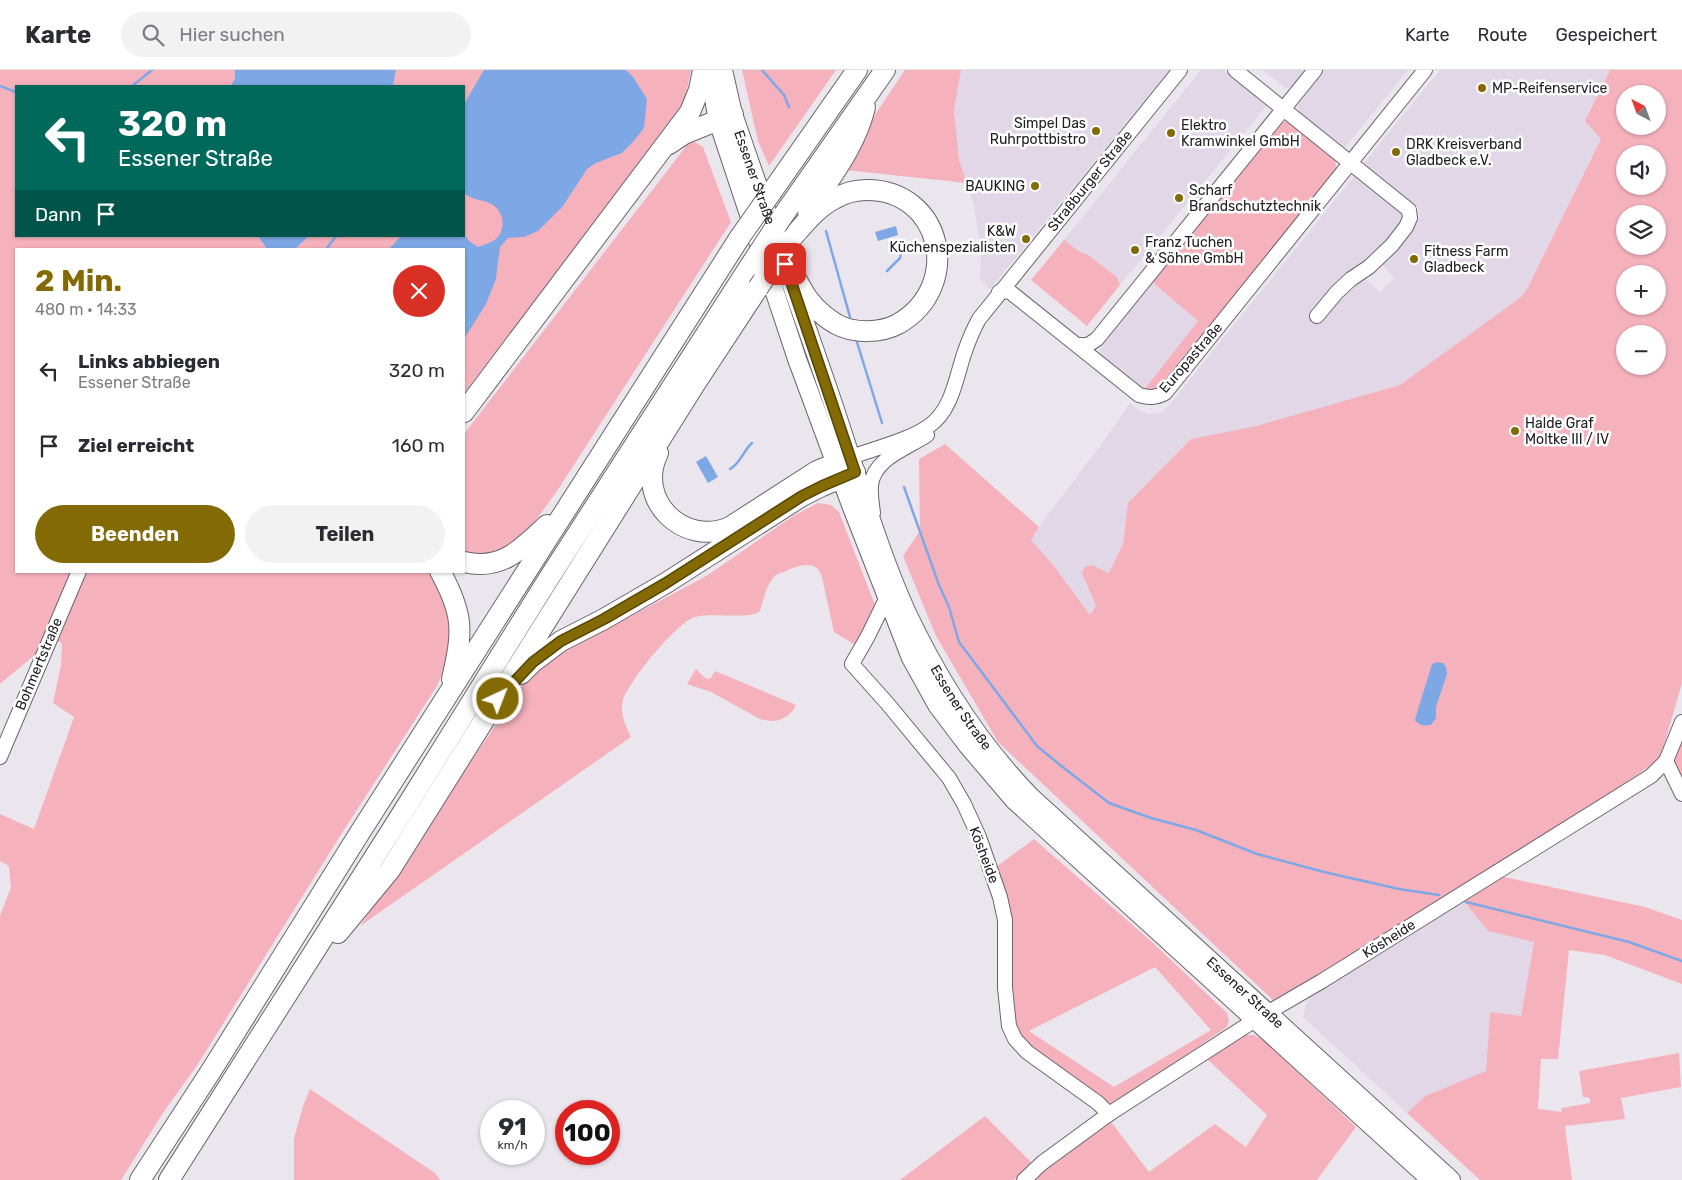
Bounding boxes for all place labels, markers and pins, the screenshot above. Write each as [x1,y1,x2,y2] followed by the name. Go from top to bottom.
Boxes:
[1492,80,1608,97] place label: MP-Reifenservice
[1476,82,1488,94] marker: MP-Reifenservice
[990,115,1086,148] place label: Simpel Das Ruhrpottbistro
[1181,117,1300,150] place label: Elektro Kramwinkel GmbH
[1090,125,1102,137] marker: Simpel Das Ruhrpottbistro
[1165,127,1177,139] marker: Elektro Kramwinkel GmbH
[1406,136,1522,169] place label: DRK Kreisverband Gladbeck e.V.
[1390,146,1402,158] marker: DRK Kreisverband Gladbeck e.V.
[965,178,1025,195] place label: BAUKING
[1029,180,1041,192] marker: BAUKING
[1189,182,1322,215] place label: Scharf Brandschutztechnik
[1173,192,1185,204] marker: Scharf Brandschutztechnik
[890,223,1016,256] place label: K&W Küchenspezialisten
[1020,233,1032,245] marker: K&W Küchenspezialisten
[1145,234,1243,267] place label: Franz Tuchen & Söhne GmbH
[764,243,806,285] pin
[1424,243,1508,276] place label: Fitness Farm Gladbeck
[1129,244,1141,256] marker: Franz Tuchen & Söhne GmbH
[1408,253,1420,265] marker: Fitness Farm Gladbeck
[1525,415,1609,448] place label: Halde Graf Moltke III / IV
[1509,425,1521,437] marker: Halde Graf Moltke III / IV

